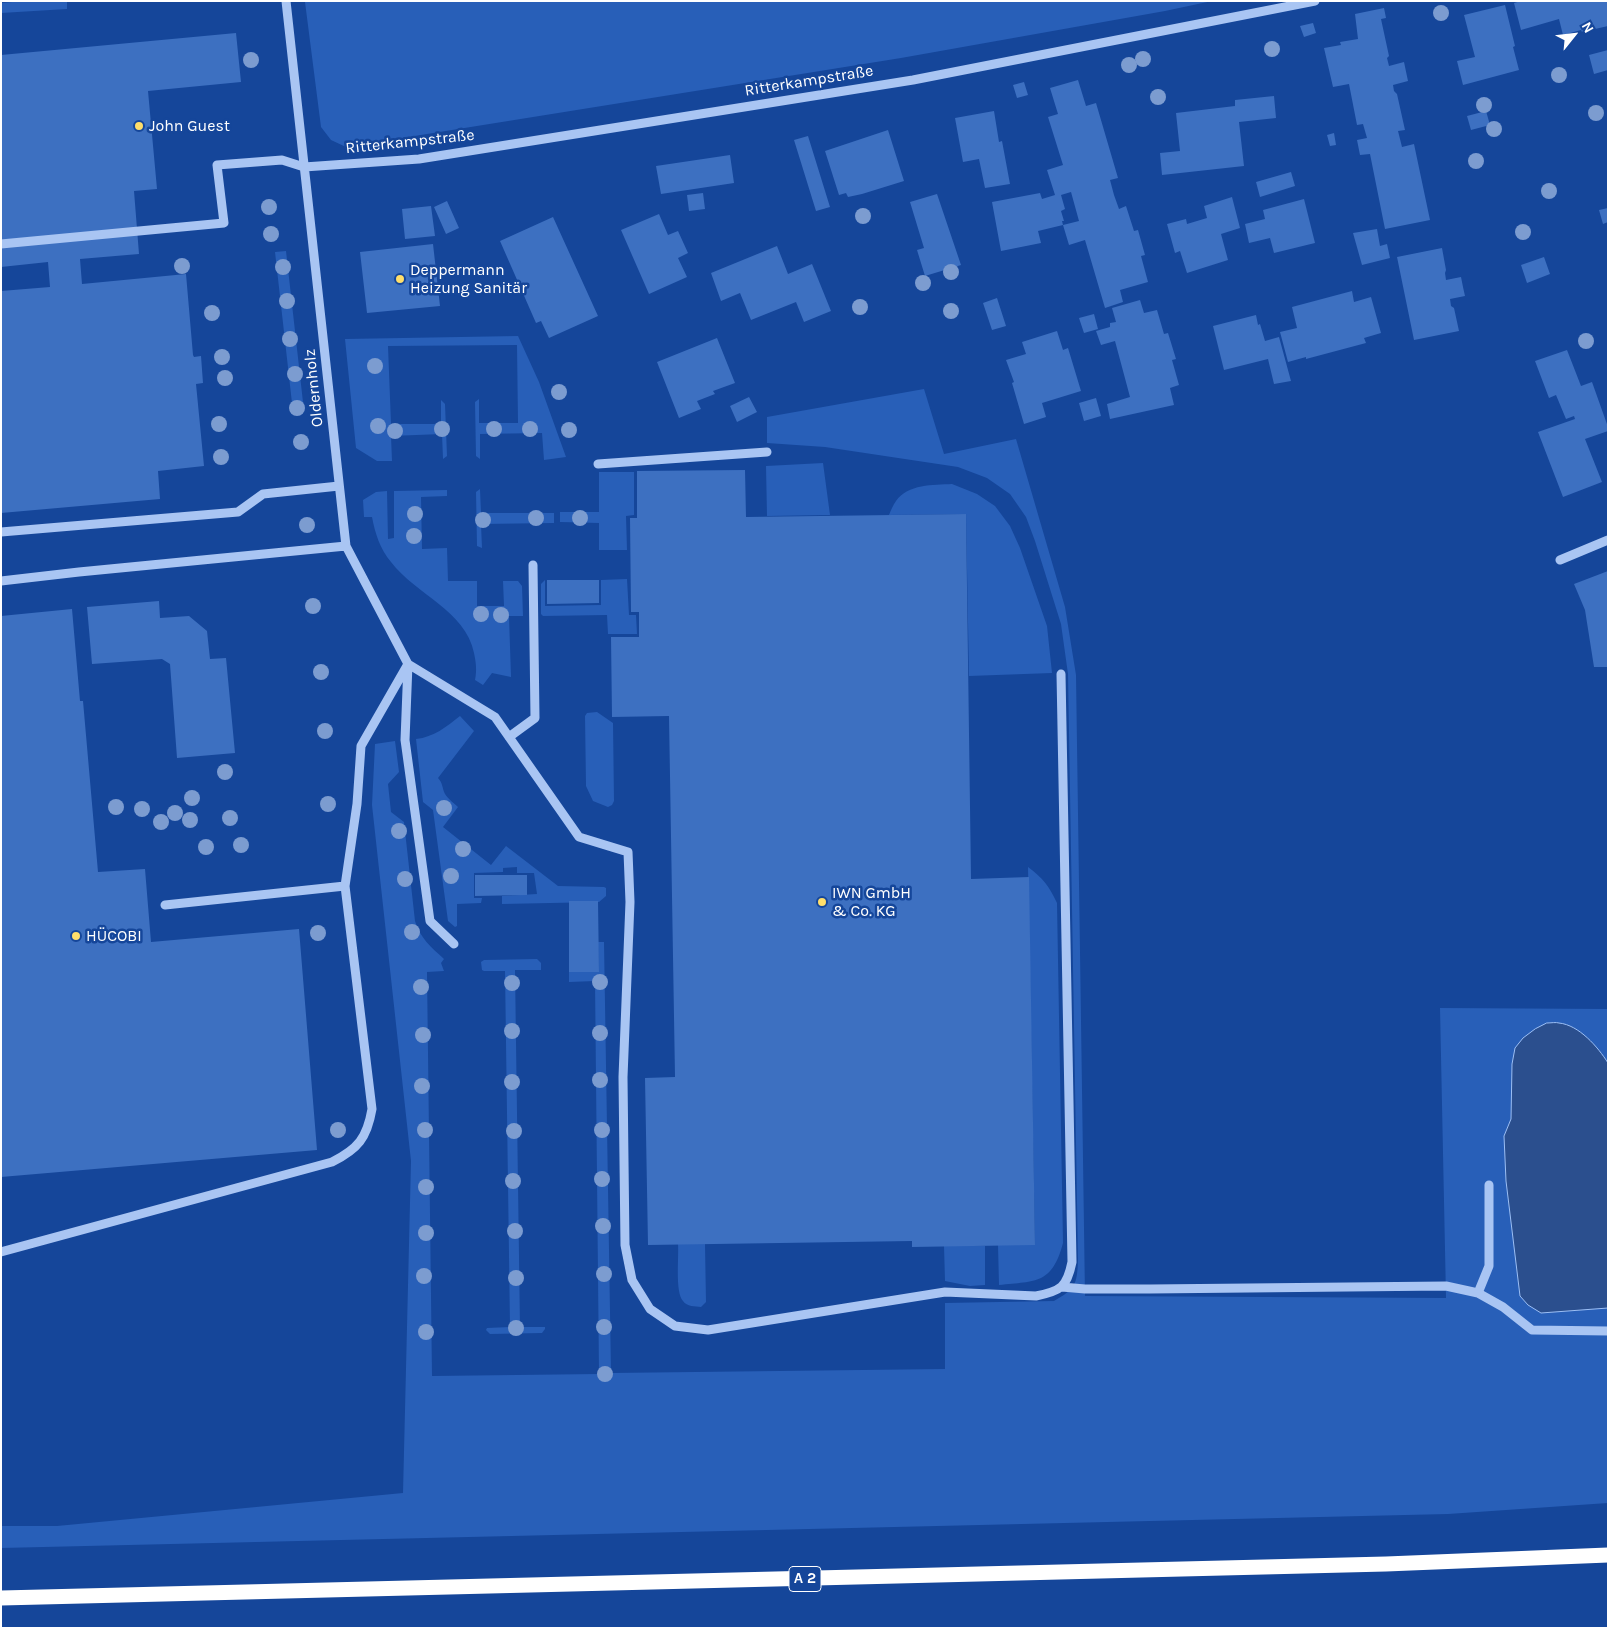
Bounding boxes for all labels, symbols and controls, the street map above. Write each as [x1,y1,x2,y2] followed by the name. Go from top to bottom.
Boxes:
[1549,10,1599,60] north arrow
[1578,19,1597,36] text: N
[743,61,875,101] street label: Ritterkampstraße
[149,116,230,136] place label: John Guest
[133,120,145,132] marker: John Guest
[344,126,476,158] street label: Ritterkampstraße
[410,260,527,298] place label: Deppermann Heizung Sanitär
[394,273,406,285] marker: Deppermann Heizung Sanitär
[300,348,328,428] street label: Oldernholz
[832,883,911,921] place label: IWN GmbH & Co. KG
[816,896,828,908] marker: IWN GmbH & Co. KG
[86,926,142,946] place label: HÜCOBI
[70,930,82,942] marker: HÜCOBI
[789,1566,821,1592] road number: A 2

